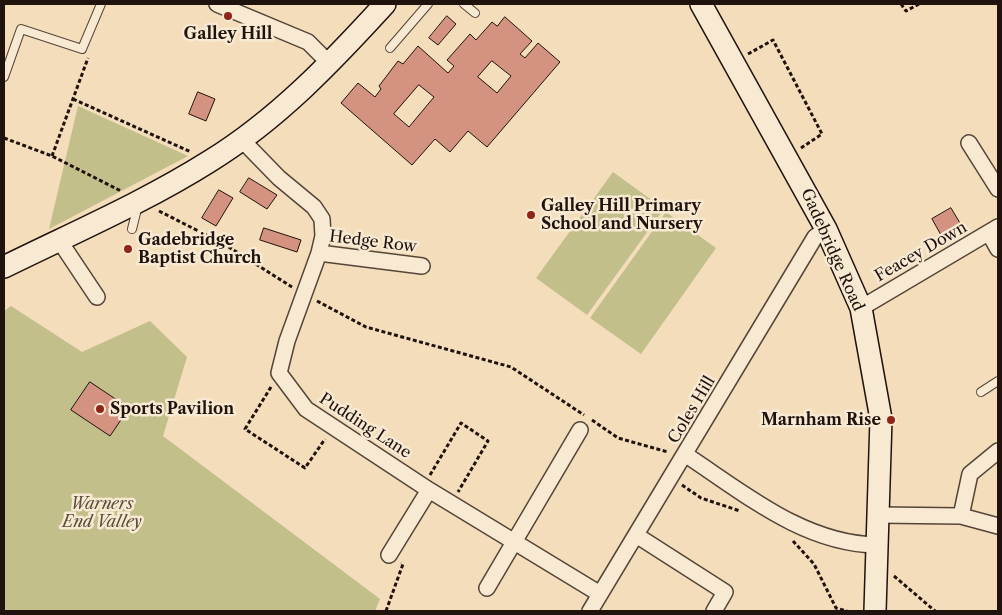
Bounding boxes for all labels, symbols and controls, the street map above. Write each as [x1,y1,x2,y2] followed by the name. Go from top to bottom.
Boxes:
[222,10,234,22] marker: Galley Hill
[184,24,272,44] place label: Galley Hill
[796,186,868,314] street label: Gadebridge Road
[541,196,703,234] place label: Galley Hill Primary School and Nursery
[525,209,537,221] marker: Galley Hill Primary School and Nursery
[872,218,970,286] street label: Feacey Down
[328,227,418,257] street label: Hedge Row
[138,230,262,268] place label: Gadebridge Baptist Church
[122,243,134,255] marker: Gadebridge Baptist Church
[664,373,720,447] street label: Coles Hill
[316,389,414,463] street label: Pudding Lane
[110,399,234,419] place label: Sports Pavilion
[94,403,106,415] marker: Sports Pavilion
[761,410,881,430] place label: Marnham Rise
[885,414,897,426] marker: Marnham Rise
[62,494,142,532] park label: Warners End Valley

